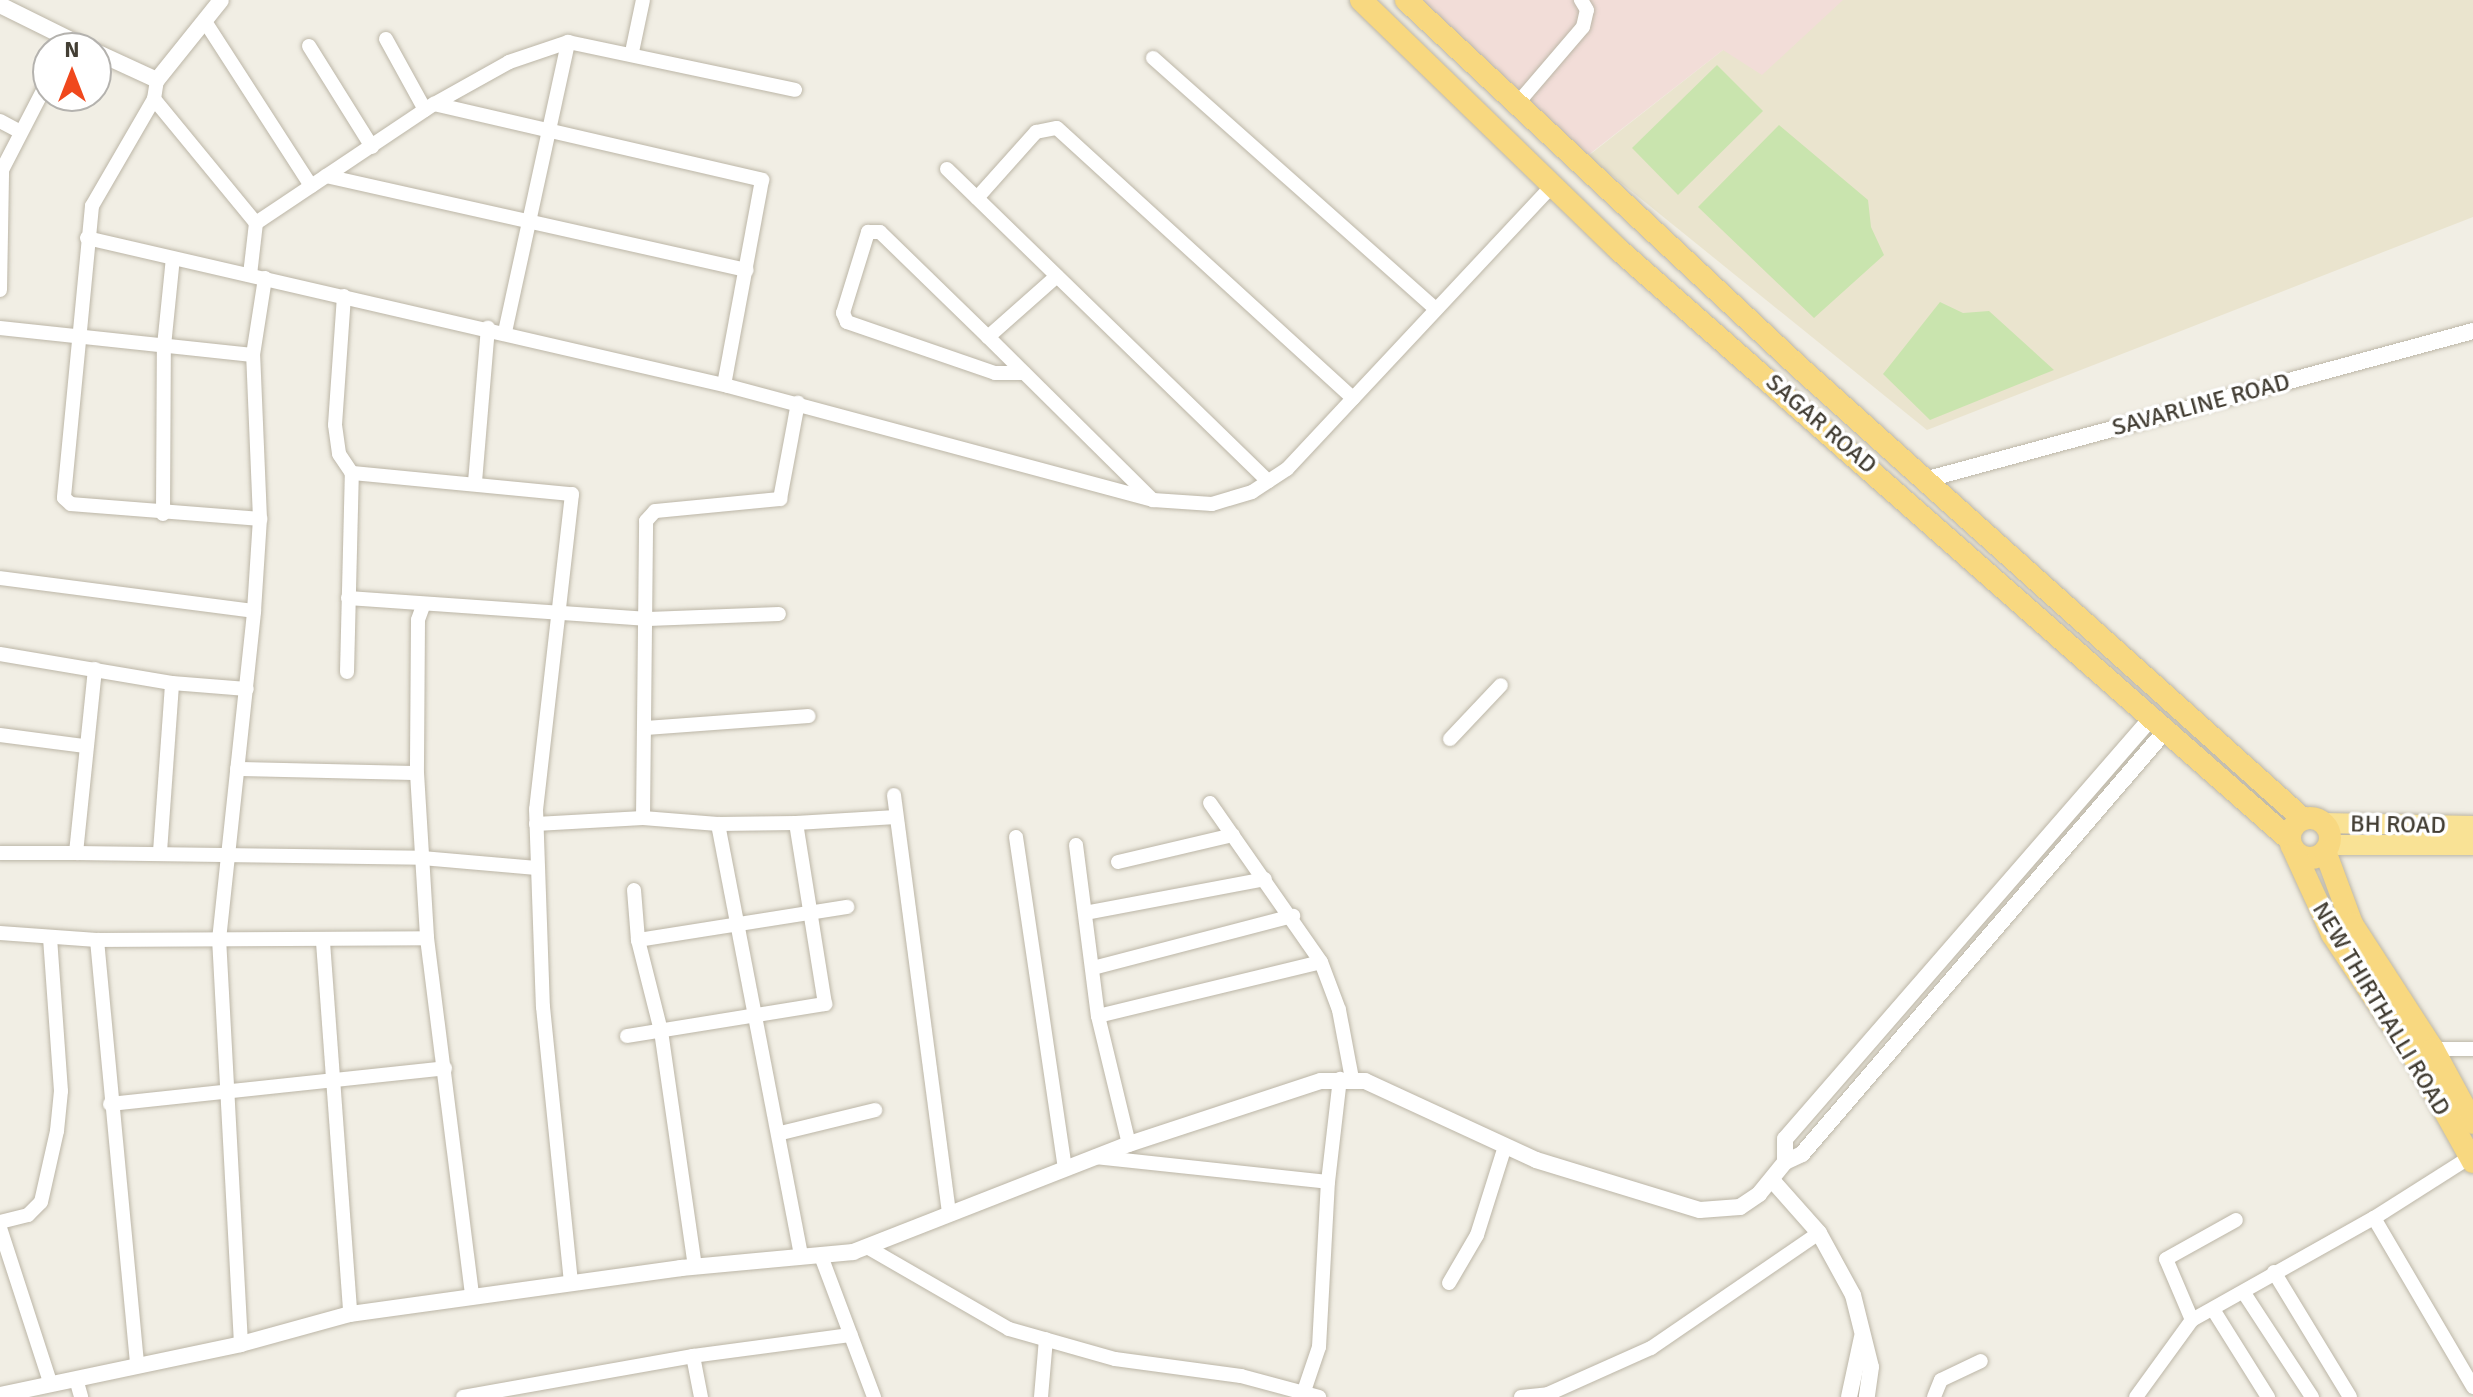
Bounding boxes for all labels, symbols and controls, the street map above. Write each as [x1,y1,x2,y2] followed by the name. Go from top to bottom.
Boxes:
[32,32,112,112] north arrow
[64,36,80,63] text: N
[2109,367,2293,443] street label: SAVARLINE ROAD
[1760,368,1882,480] street label: SAGAR ROAD
[2350,810,2446,840] street label: BH ROAD
[2306,897,2456,1121] street label: NEW THIRTHALLI ROAD

